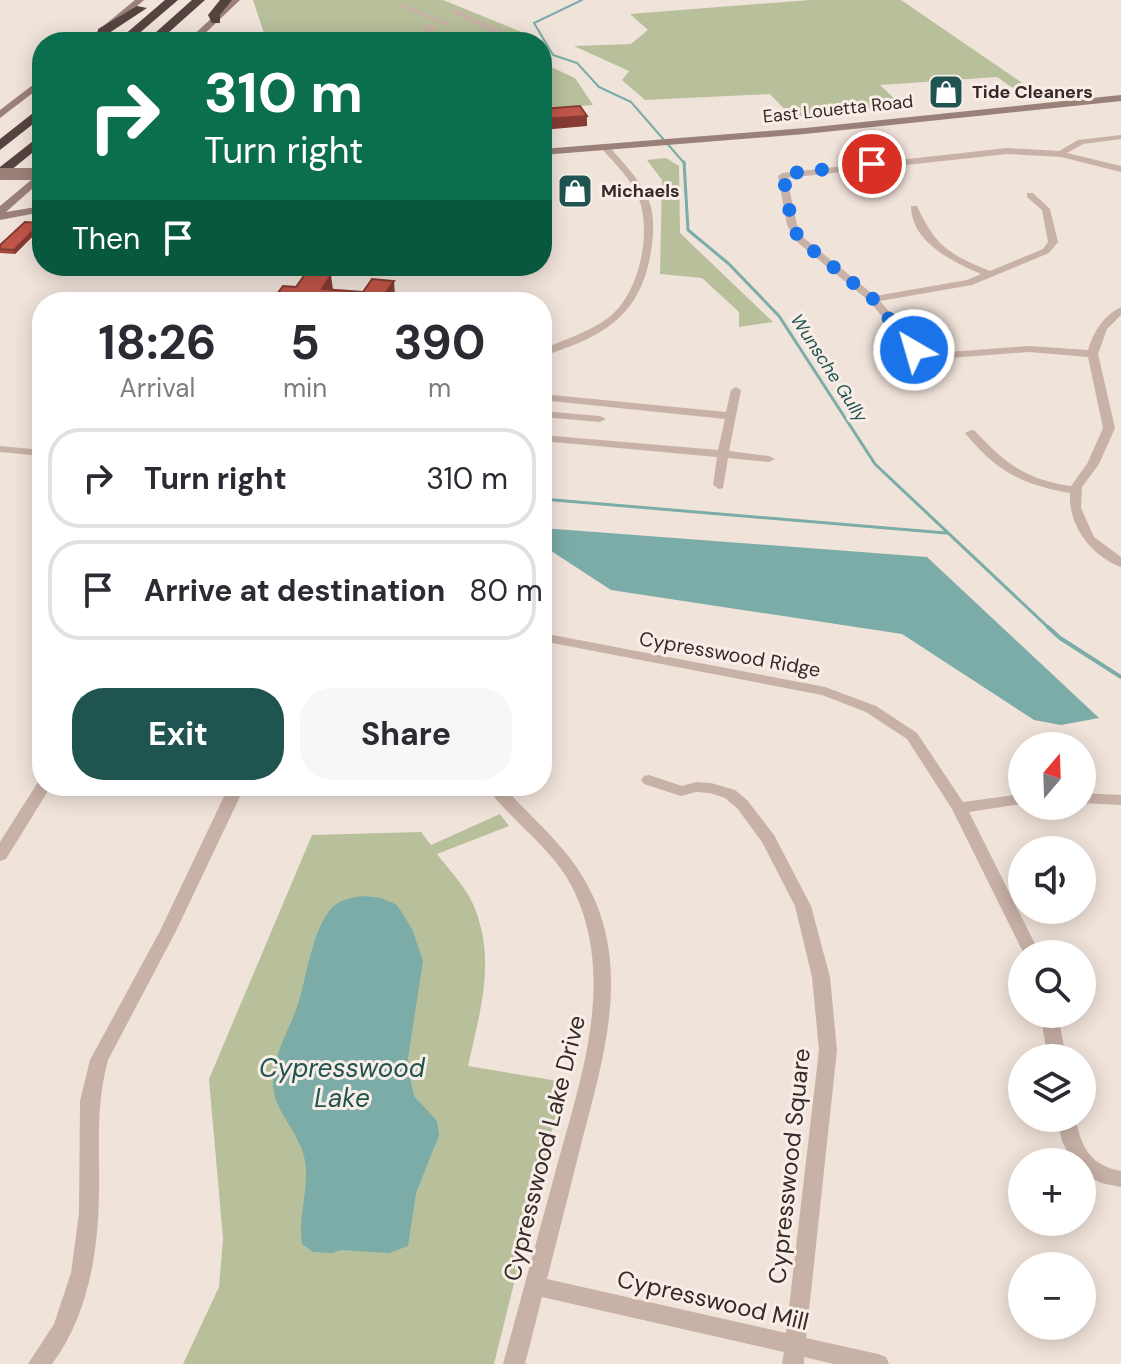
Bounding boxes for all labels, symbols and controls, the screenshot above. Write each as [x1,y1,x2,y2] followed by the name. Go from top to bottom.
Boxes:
[204,56,363,129] text: 310 m
[72,64,176,168] icon: right
[927,73,965,111] shop icon: Tide Cleaners
[972,80,1093,104] place label: Tide Cleaners
[762,89,914,129] street label: East Louetta Road
[204,127,363,174] text: Turn right
[838,130,906,198] pin
[850,142,894,186] icon: arrive
[556,172,594,210] shop icon: Michaels
[601,179,680,203] place label: Michaels
[156,216,200,260] icon: arrive
[72,219,140,258] text: Then
[872,308,956,392] position arrow
[785,309,874,428] water label: Wunsche Gully
[98,311,217,374] text: 18:26
[290,311,320,374] text: 5
[394,311,486,374] text: 390
[120,371,195,405] text: Arrival
[283,371,327,405] text: min
[428,371,451,405] text: m
[76,456,120,500] icon: right
[144,459,287,498] text: Turn right
[426,459,508,498] text: 310 m
[76,568,120,612] icon: arrive
[144,571,445,610] text: Arrive at destination
[469,571,543,610] text: 80 m
[637,625,823,683] street label: Cypresswood Ridge
[72,688,284,780] button: Exit
[300,688,512,780] button: Share
[1008,732,1096,820] north arrow
[1008,732,1096,1340] map controls
[1008,836,1096,924] button: sound
[1008,940,1096,1028] button: search
[496,1012,592,1284] street label: Cypresswood Lake Drive
[1008,1044,1096,1132] button: layers
[761,1047,817,1285] street label: Cypresswood Square
[259,1051,426,1115] water label: Cypresswood Lake
[1008,1148,1096,1236] button: +
[1008,1252,1096,1340] button: −
[614,1263,812,1337] street label: Cypresswood Mill

